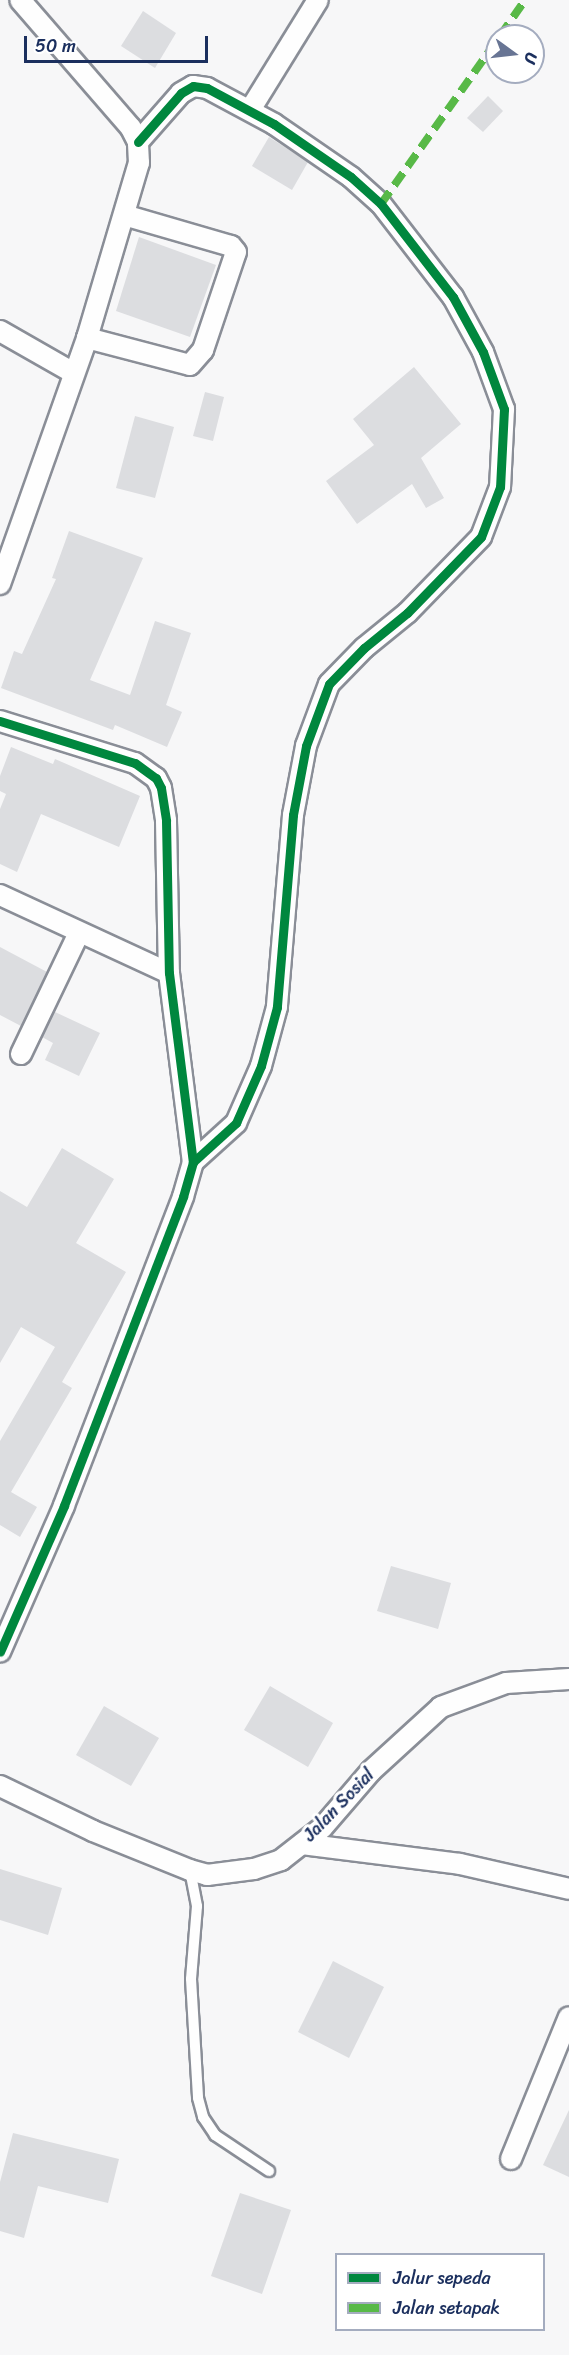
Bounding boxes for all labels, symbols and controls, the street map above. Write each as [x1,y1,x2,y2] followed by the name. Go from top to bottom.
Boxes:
[27,24,212,62] scale bar
[485,24,545,84] north arrow
[35,30,76,62] text: 50 m
[516,49,546,67] text: U
[299,1764,379,1846] street label: Jalan Sosial
[335,2253,545,2331] legend
[393,2262,491,2294] text: Jalur sepeda
[393,2292,500,2324] text: Jalan setapak

